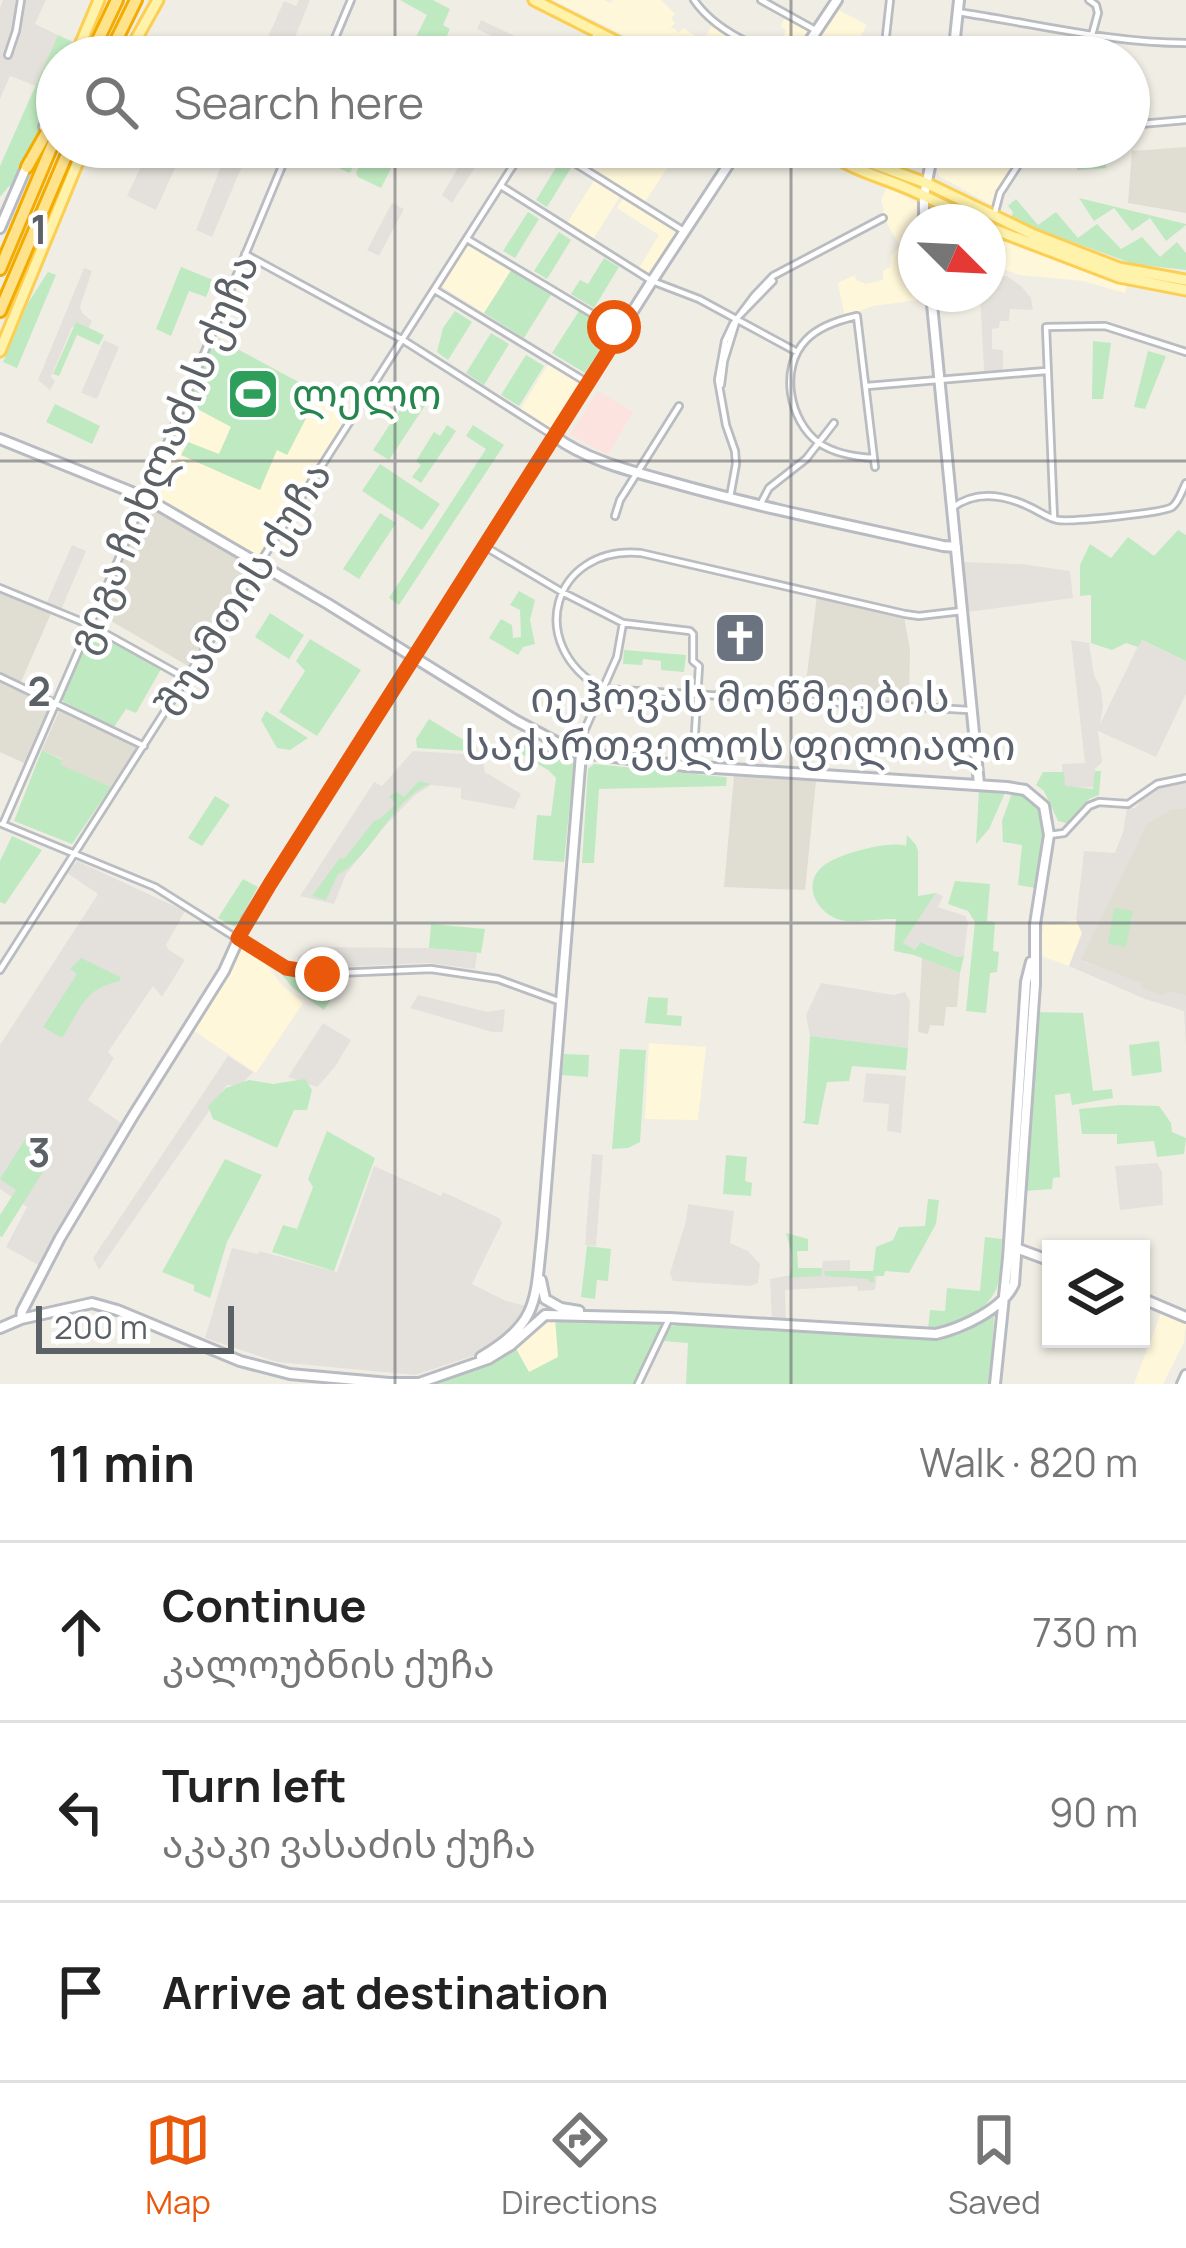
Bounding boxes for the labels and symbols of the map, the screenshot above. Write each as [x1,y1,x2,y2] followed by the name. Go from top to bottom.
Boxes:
[30,202,48,256] text: 1
[898,204,1006,312] north arrow
[51,244,271,661] street label: გიგა ჩიხლაძის ქუჩა
[587,300,641,354] route start
[292,364,442,422] place label: ლელო
[225,366,281,422] sports icon: ლელო
[140,449,344,728] street label: შუამთის ქუჩა
[712,610,768,666] church icon: იეჰოვას მოწმეების საქართველოს ფილიალი
[27,664,51,718] text: 2
[465,667,1016,773] place label: იეჰოვას მოწმეების საქართველოს ფილიალი
[295,947,349,1001] route end
[28,1125,50,1179] text: 3
[36,1300,234,1353] scale bar

